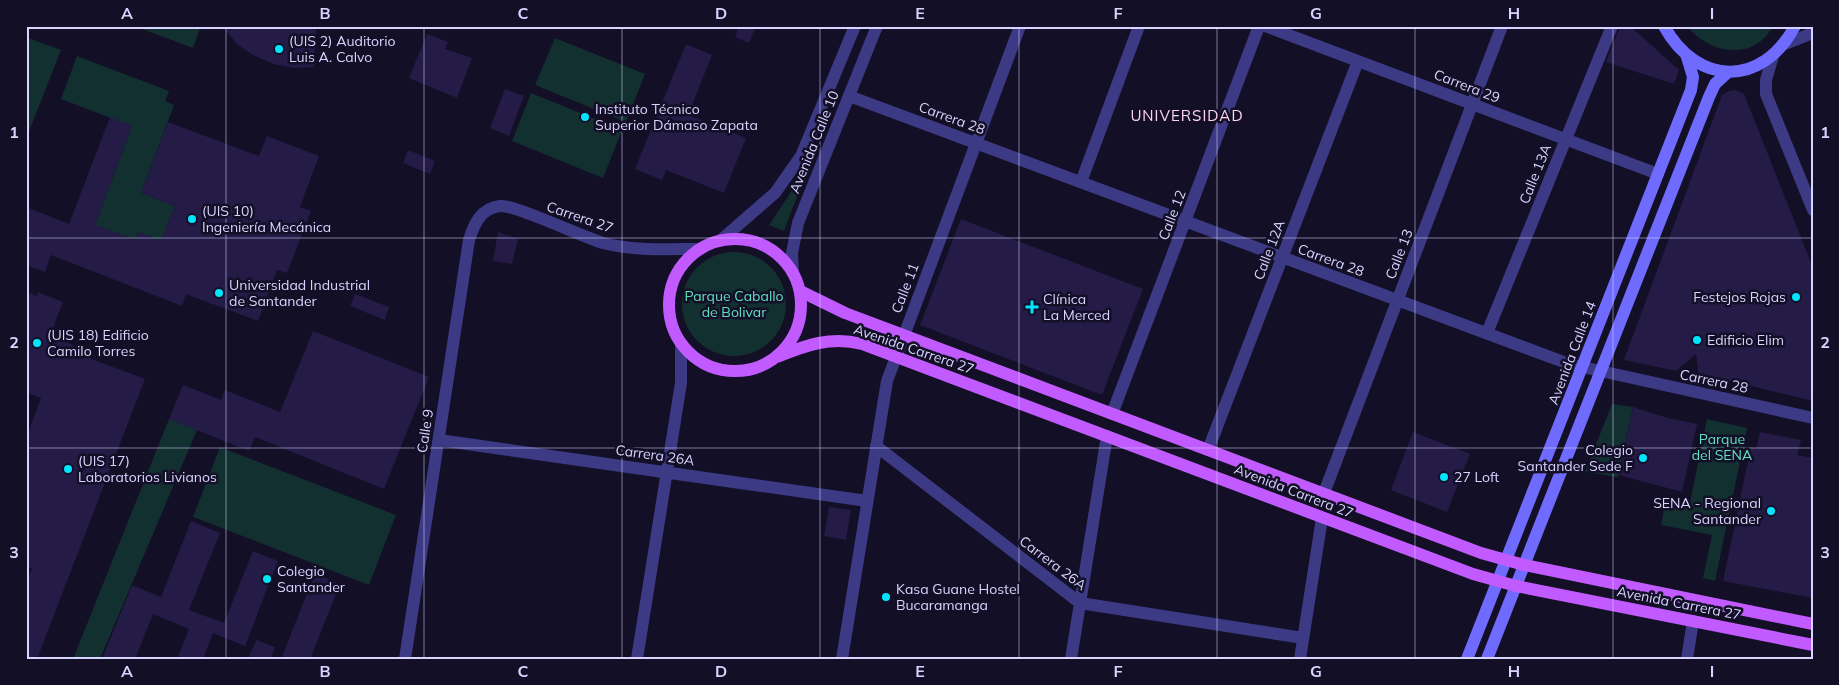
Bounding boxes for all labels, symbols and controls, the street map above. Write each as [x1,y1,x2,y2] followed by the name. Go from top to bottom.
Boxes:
[121,3,133,23] text: A
[319,3,331,23] text: B
[518,3,529,23] text: C
[715,3,727,23] text: D
[915,3,925,23] text: E
[1113,3,1123,23] text: F
[1310,3,1322,23] text: G
[1508,3,1520,23] text: H
[1710,3,1714,23] text: I
[289,32,396,66] place label: (UIS 2) Auditorio Luis A. Calvo
[273,43,285,55] marker: (UIS 2) Auditorio Luis A. Calvo
[1431,65,1503,107] street label: Carrera 29
[785,88,843,196] street label: Avenida Calle 10
[916,98,988,138] street label: Carrera 28
[595,100,758,134] place label: Instituto Técnico Superior Dámaso Zapata
[1130,106,1244,125] district label: UNIVERSIDAD
[579,111,591,123] marker: Instituto Técnico Superior Dámaso Zapata
[9,122,19,142] text: 1
[1820,122,1830,142] text: 1
[1515,141,1555,206] street label: Calle 13A
[1154,187,1190,243] street label: Calle 12
[544,197,616,237] street label: Carrera 27
[202,202,331,236] place label: (UIS 10) Ingeniería Mecánica
[186,213,198,225] marker: (UIS 10) Ingeniería Mecánica
[1249,217,1289,283] street label: Calle 12A
[1381,226,1417,282] street label: Calle 13
[1295,240,1367,280] street label: Carrera 28
[887,260,923,316] street label: Calle 11
[229,276,370,310] place label: Universidad Industrial de Santander
[213,287,225,299] marker: Universidad Industrial de Santander
[684,287,784,321] park label: Parque Caballo de Bolivar
[1693,288,1786,306] place label: Festejos Rojas
[1043,290,1110,324] place label: Clínica La Merced
[1790,291,1802,303] marker: Festejos Rojas
[1544,298,1600,407] street label: Avenida Calle 14
[1025,300,1039,314] marker: Clínica La Merced
[851,320,977,378] street label: Avenida Carrera 27
[47,326,149,360] place label: (UIS 18) Edificio Camilo Torres
[1707,331,1784,349] place label: Edificio Elim
[9,332,19,352] text: 2
[1820,332,1830,352] text: 2
[1691,334,1703,346] marker: Edificio Elim
[31,337,43,349] marker: (UIS 18) Edificio Camilo Torres
[1678,365,1750,397] street label: Carrera 28
[413,408,437,454] street label: Calle 9
[1692,430,1753,464] park label: Parque del SENA
[614,441,696,470] street label: Carrera 26A
[1518,441,1633,475] place label: Colegio Santander Sede F
[78,452,217,486] place label: (UIS 17) Laboratorios Livianos
[1637,452,1649,464] marker: Colegio Santander Sede F
[1232,460,1356,522] street label: Avenida Carrera 27
[62,463,74,475] marker: (UIS 17) Laboratorios Livianos
[1454,468,1499,486] place label: 27 Loft
[1438,471,1450,483] marker: 27 Loft
[1653,494,1762,528] place label: SENA - Regional Santander
[1765,505,1777,517] marker: SENA - Regional Santander
[1016,532,1091,595] street label: Carrera 26A
[9,542,19,562] text: 3
[1820,542,1830,562] text: 3
[277,562,346,596] place label: Colegio Santander
[261,573,273,585] marker: Colegio Santander
[896,580,1020,614] place label: Kasa Guane Hostel Bucaramanga
[1615,582,1743,624] street label: Avenida Carrera 27
[880,591,892,603] marker: Kasa Guane Hostel Bucaramanga
[121,661,133,681] text: A
[319,661,331,681] text: B
[518,661,529,681] text: C
[715,661,727,681] text: D
[915,661,925,681] text: E
[1113,661,1123,681] text: F
[1310,661,1322,681] text: G
[1508,661,1520,681] text: H
[1710,661,1714,681] text: I

